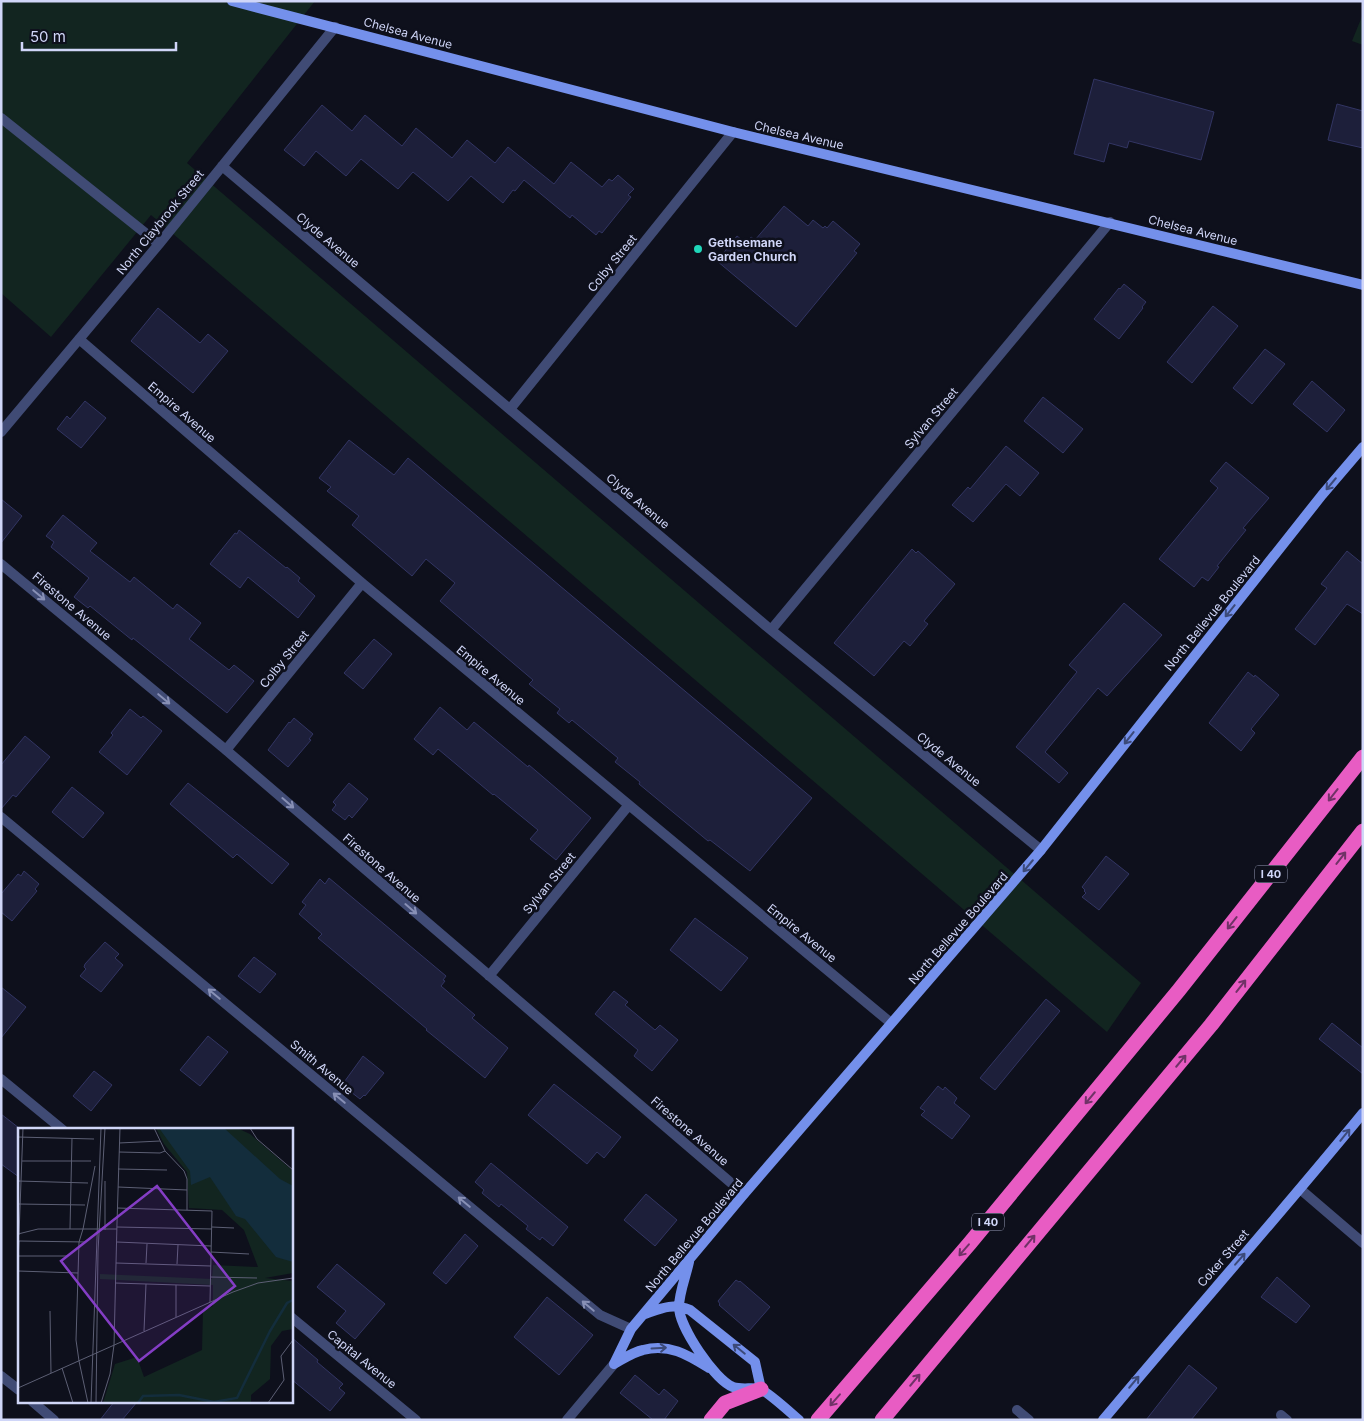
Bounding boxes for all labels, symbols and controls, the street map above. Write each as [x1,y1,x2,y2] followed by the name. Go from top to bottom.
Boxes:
[362,14,454,52] street label: Chelsea Avenue
[22,20,176,52] scale bar
[30,27,66,46] text: 50 m
[753,117,845,153] street label: Chelsea Avenue
[113,167,207,277] street label: North Claybrook Street
[293,209,363,271] street label: Clyde Avenue
[1147,212,1239,248] street label: Chelsea Avenue
[584,231,640,295] street label: Colby Street
[708,235,797,264] place label: Gethsemane Garden Church
[692,243,704,255] marker: Gethsemane Garden Church
[145,379,219,445] street label: Empire Avenue
[901,384,961,452] street label: Sylvan Street
[603,470,673,532] street label: Clyde Avenue
[1326,478,1337,491] one-way arrow
[1161,552,1263,674] street label: North Bellevue Boulevard
[30,569,114,643] street label: Firestone Avenue
[32,589,45,600] one-way arrow
[1224,604,1235,617] one-way arrow
[256,627,312,691] street label: Colby Street
[454,642,528,708] street label: Empire Avenue
[157,693,170,704] one-way arrow
[914,729,984,789] street label: Clyde Avenue
[1123,731,1134,744] one-way arrow
[1327,788,1338,801] one-way arrow
[281,798,294,809] one-way arrow
[340,830,424,906] street label: Firestone Avenue
[520,849,579,917] street label: Sylvan Street
[1336,852,1347,865] one-way arrow
[1023,859,1034,872] one-way arrow
[1255,866,1287,882] road number: I 40
[905,869,1011,987] street label: North Bellevue Boulevard
[764,900,840,966] street label: Empire Avenue
[405,903,418,915] one-way arrow
[1227,916,1237,930] one-way arrow
[1236,980,1247,993] one-way arrow
[207,988,220,1000] one-way arrow
[287,1036,357,1098] street label: Smith Avenue
[1175,1055,1186,1068] one-way arrow
[1084,1091,1095,1104] one-way arrow
[332,1092,345,1103] one-way arrow
[648,1093,732,1169] street label: Firestone Avenue
[18,1128,292,1404] inset map
[1339,1129,1350,1142] one-way arrow
[642,1175,746,1295] street label: North Bellevue Boulevard
[457,1196,470,1207] one-way arrow
[972,1214,1004,1230] road number: I 40
[1194,1226,1252,1290] street label: Coker Street
[1025,1235,1036,1248] one-way arrow
[959,1243,970,1256] one-way arrow
[1234,1252,1245,1265] one-way arrow
[582,1300,595,1311] one-way arrow
[324,1326,400,1392] street label: Capital Avenue
[733,1343,746,1354] one-way arrow
[651,1344,667,1353] one-way arrow
[909,1373,921,1386] one-way arrow
[1129,1376,1140,1389] one-way arrow
[829,1393,840,1406] one-way arrow

